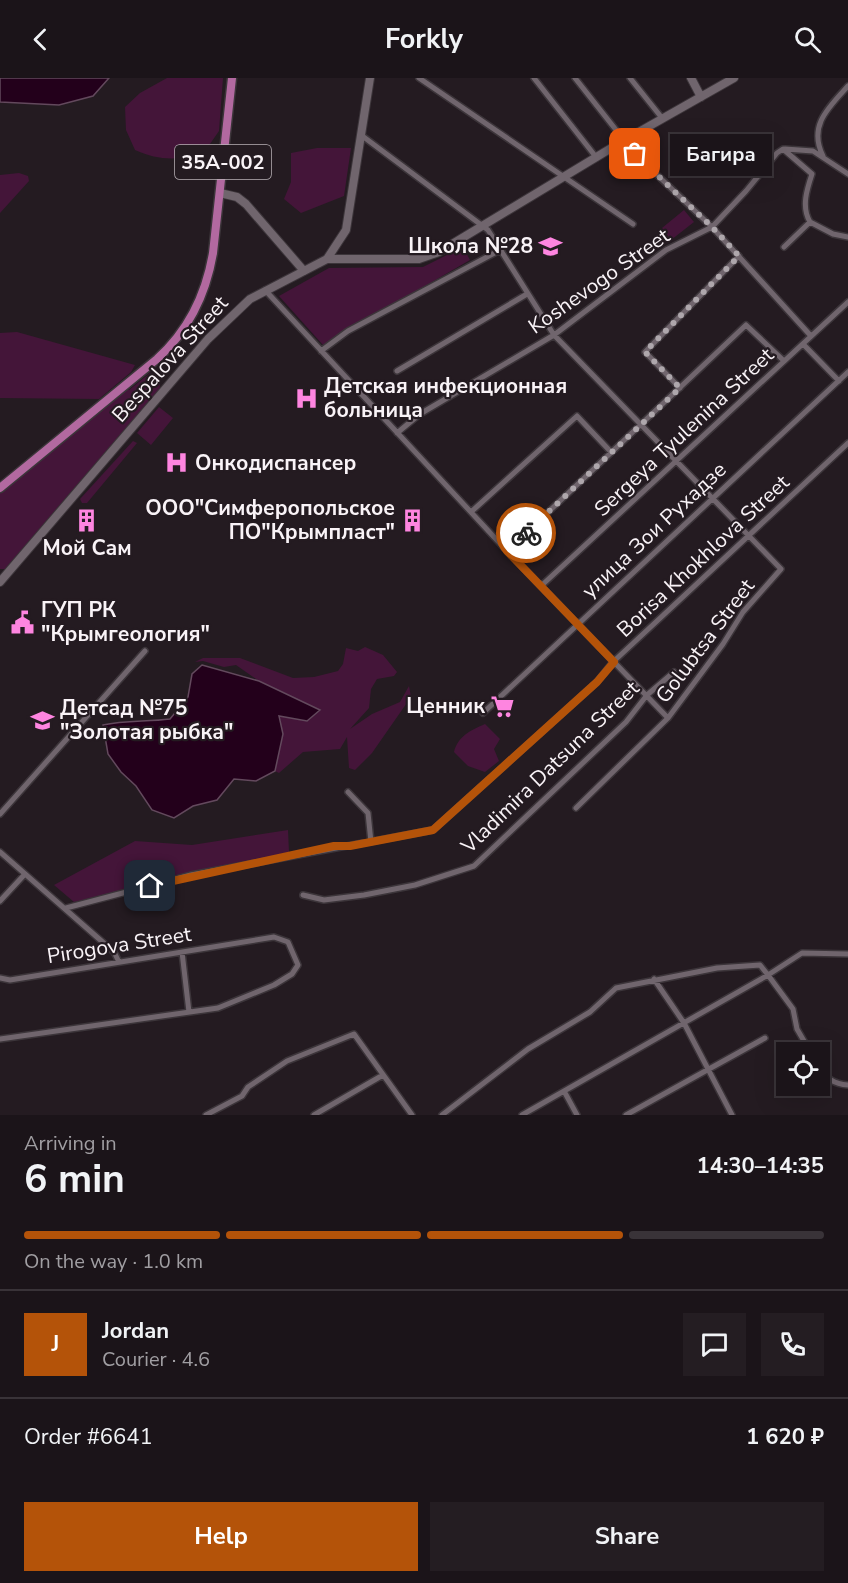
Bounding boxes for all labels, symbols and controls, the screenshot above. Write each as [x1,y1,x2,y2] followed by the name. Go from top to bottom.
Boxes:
[385,21,463,58] text: Forkly
[24,23,57,56] icon: back
[791,23,824,56] icon: search
[609,128,660,179] pin
[671,133,773,175] callout: Багира
[618,137,651,170] icon: bag
[686,141,756,168] text: Багира
[175,145,271,179] road number: 35А-002
[523,221,676,340] street label: Koshevogo Street
[408,232,533,260] place label: Школа №28
[538,233,564,259] school or university icon: Школа №28
[106,289,235,428] street label: Bespalova Street
[588,341,780,523] street label: Sergeya Tyulenina Street
[324,372,567,424] place label: Детская инфекционная больница
[293,385,319,411] hospital icon: Детская инфекционная больница
[195,449,356,477] place label: Онкодиспансер
[164,450,190,476] hospital icon: Онкодиспансер
[576,456,732,604] street label: улица Зои Рухадзе
[611,468,796,643] street label: Borisa Khokhlova Street
[145,494,395,546] place label: ООО"Симферопольское ПО"Крымпласт"
[496,503,556,563] courier
[74,507,100,533] building icon: Мой Сам
[400,507,426,533] building icon: ООО"Симферопольское ПО"Крымпласт"
[510,517,543,550] icon: bike
[42,534,132,562] place label: Мой Сам
[649,573,761,709] street label: Golubtsa Street
[41,596,210,648] place label: ГУП РК "Крымгеология"
[10,609,36,635] public building icon: ГУП РК "Крымгеология"
[454,674,646,860] street label: Vladimira Datsuna Street
[406,692,485,720] place label: Ценник
[490,693,516,719] supermarket icon: Ценник
[60,694,233,746] place label: Детсад №75 "Золотая рыбка"
[29,707,55,733] school or university icon: Детсад №75 "Золотая рыбка"
[124,860,175,911] pin
[133,869,166,902] icon: home
[45,920,194,970] street label: Pirogova Street
[776,1042,830,1096] map controls
[776,1042,830,1096] button: locate
[24,1130,117,1157] text: Arriving in
[696,1151,824,1181] text: 14:30–14:35
[24,1153,125,1206] text: 6 min
[24,1248,203,1275] text: On the way · 1.0 km
[683,1313,746,1376] button: chat
[761,1313,824,1376] button: phone
[102,1316,169,1346] text: Jordan
[52,1329,59,1359] text: J
[102,1346,210,1373] text: Courier · 4.6
[24,1422,153,1452] text: Order #6641
[746,1422,824,1452] text: 1 620 ₽
[24,1502,418,1571] button: Help
[430,1502,824,1571] button: Share

